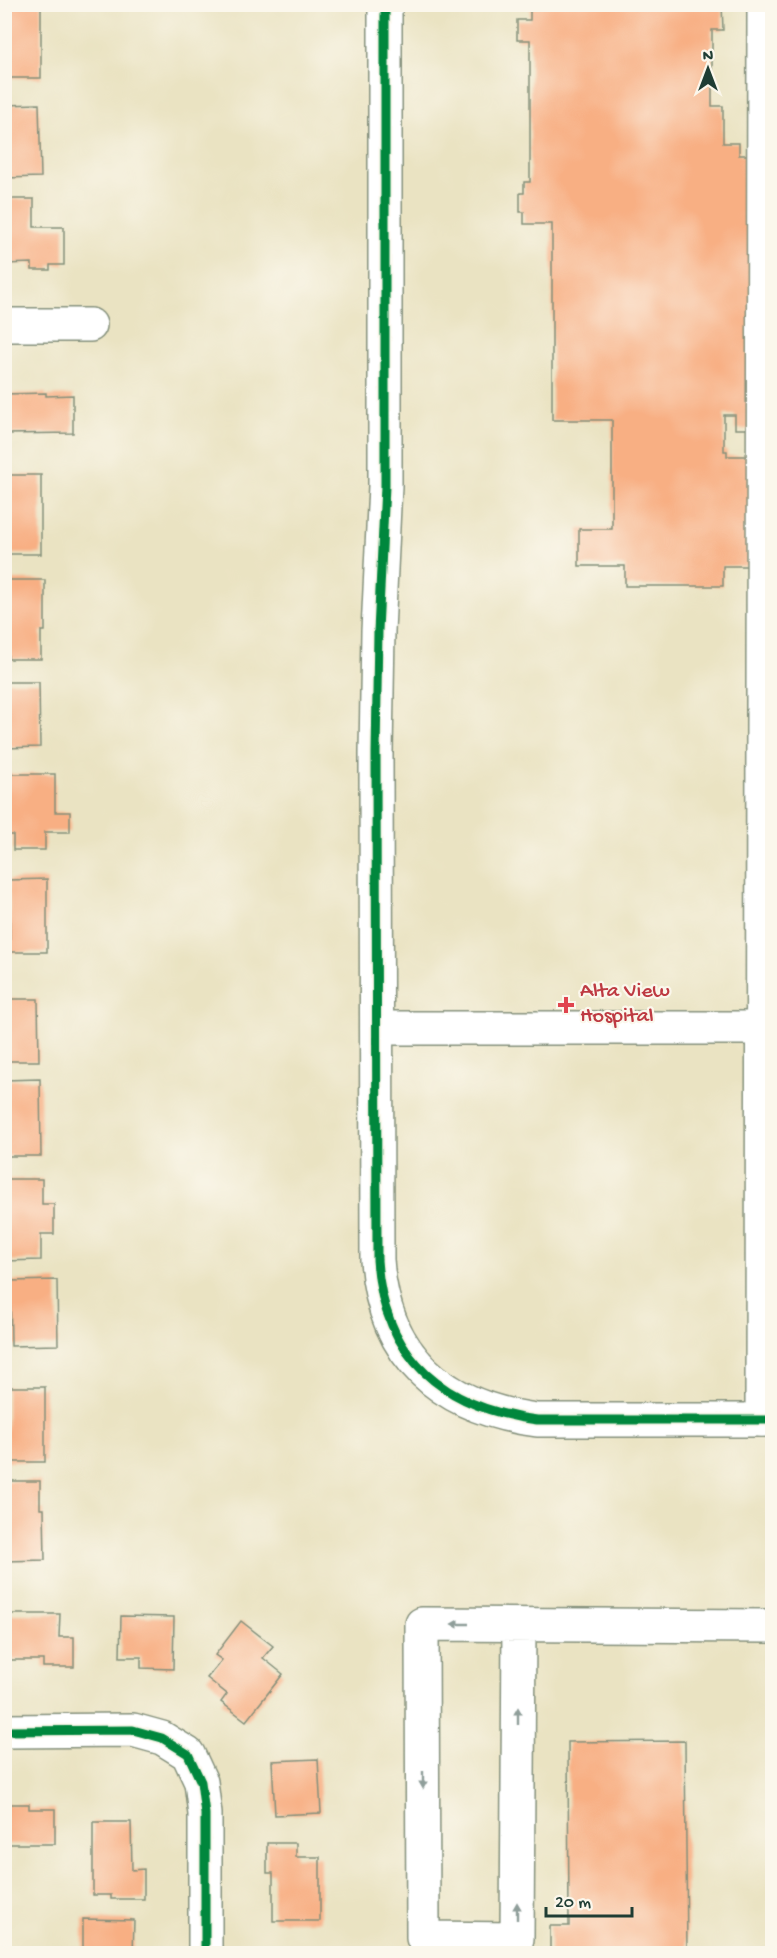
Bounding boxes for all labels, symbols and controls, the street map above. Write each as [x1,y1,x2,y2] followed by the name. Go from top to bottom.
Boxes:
[678,39,738,99] north arrow
[703,48,714,67] text: N
[580,979,670,1030] place label: Alta View Hospital
[557,996,575,1014] marker: Alta View Hospital
[451,1619,470,1629] one-way arrow
[513,1707,523,1726] one-way arrow
[418,1771,428,1790] one-way arrow
[546,1880,632,1918] scale bar
[555,1893,591,1914] text: 20 m
[512,1902,522,1921] one-way arrow

